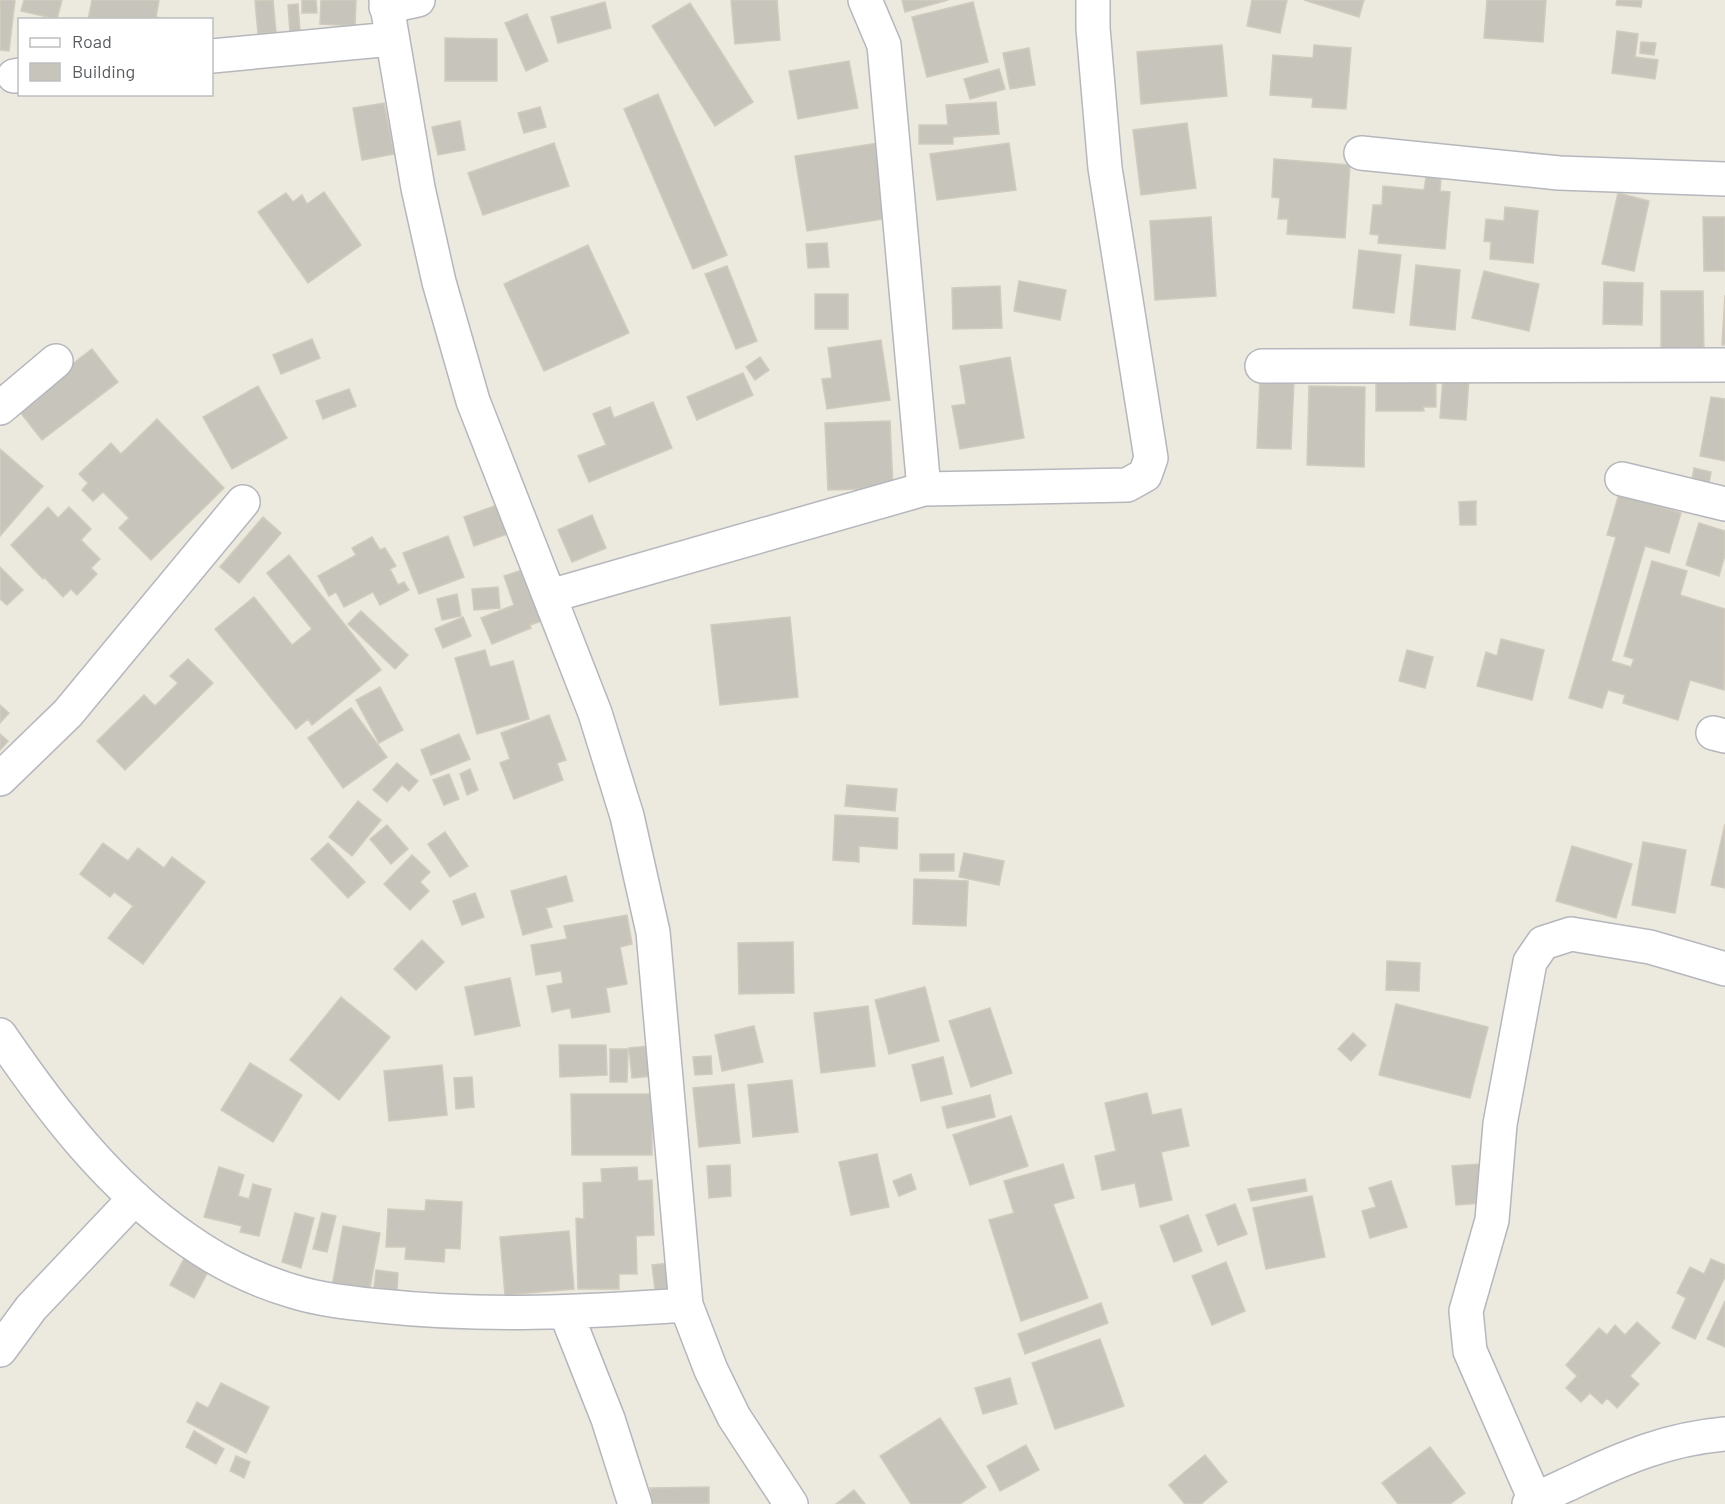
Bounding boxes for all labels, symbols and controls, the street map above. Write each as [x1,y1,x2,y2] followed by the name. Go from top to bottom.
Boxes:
[18,18,213,96] legend
[72,30,112,52] text: Road
[72,60,135,82] text: Building

